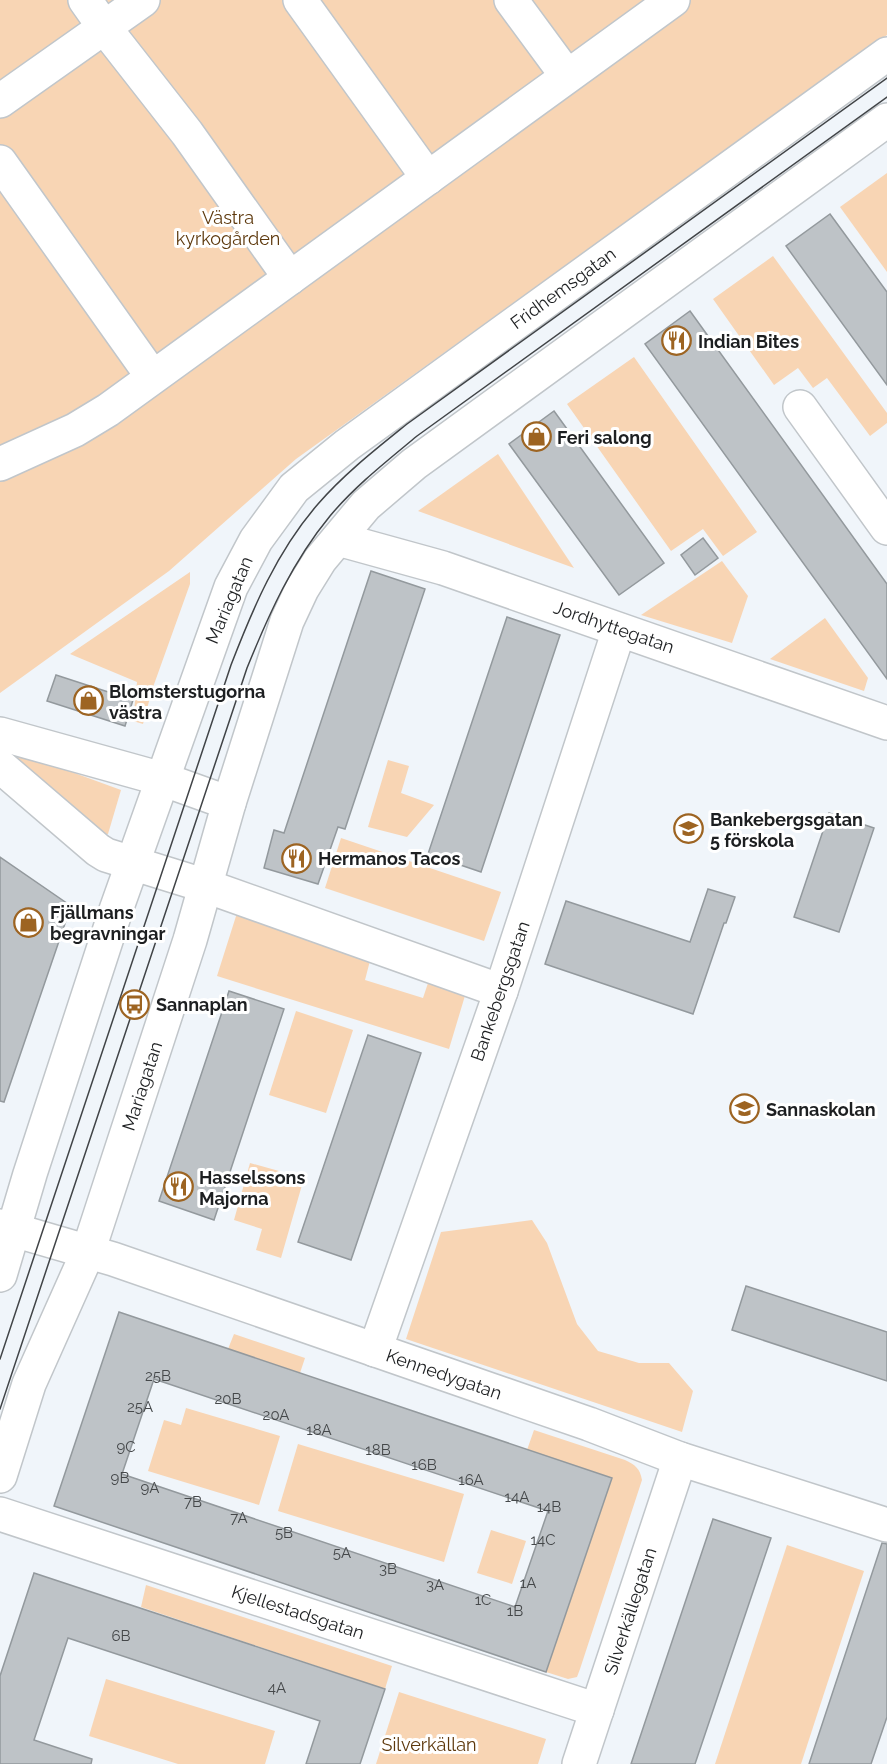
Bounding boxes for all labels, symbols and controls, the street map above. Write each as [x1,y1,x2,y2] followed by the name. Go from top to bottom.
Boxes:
[176,207,280,249] park label: Västra kyrkogården
[506,243,620,333] street label: Fridhemsgatan
[661,325,693,357] restaurant icon: Indian Bites
[698,331,799,352] place label: Indian Bites
[520,421,552,453] shop icon: Feri salong
[557,427,652,448] place label: Feri salong
[201,553,257,647] street label: Mariagatan
[551,597,677,657] street label: Jordhyttegatan
[109,681,265,723] place label: Blomsterstugorna västra
[72,685,104,717] shop icon: Blomsterstugorna västra
[710,809,863,851] place label: Bankebergsgatan 5 förskola
[673,813,705,845] school or university icon: Bankebergsgatan 5 förskola
[281,842,313,874] restaurant icon: Hermanos Tacos
[318,848,460,869] place label: Hermanos Tacos
[50,902,165,944] place label: Fjällmans begravningar
[13,906,45,938] shop icon: Fjällmans begravningar
[466,918,534,1064] street label: Bankebergsgatan
[119,988,151,1020] bus stop icon: Sannaplan
[156,994,248,1015] place label: Sannaplan
[118,1039,166,1133] street label: Mariagatan
[729,1093,761,1125] school or university icon: Sannaskolan
[766,1099,876,1120] place label: Sannaskolan
[199,1167,305,1209] place label: Hasselssons Majorna
[162,1171,194,1203] restaurant icon: Hasselssons Majorna
[383,1344,505,1404] street label: Kennedygatan
[145,1367,171,1385] house number: 25B
[215,1390,242,1408] house number: 20B
[127,1398,153,1416] house number: 25A
[263,1406,289,1424] house number: 20A
[306,1421,332,1439] house number: 18A
[116,1438,136,1456] house number: 9C
[365,1441,391,1459] house number: 18B
[411,1456,437,1474] house number: 16B
[111,1469,129,1487] house number: 9B
[458,1471,484,1489] house number: 16A
[141,1479,159,1497] house number: 9A
[505,1488,529,1506] house number: 14A
[184,1493,202,1511] house number: 7B
[537,1498,561,1516] house number: 14B
[230,1509,248,1527] house number: 7A
[275,1524,293,1542] house number: 5B
[531,1531,555,1549] house number: 14C
[333,1544,351,1562] house number: 5A
[600,1545,660,1677] street label: Silverkällegatan
[379,1560,397,1578] house number: 3B
[520,1574,536,1592] house number: 1A
[426,1576,444,1594] house number: 3A
[229,1581,367,1643] street label: Kjellestadsgatan
[475,1591,491,1609] house number: 1C
[507,1602,523,1620] house number: 1B
[111,1627,131,1645] house number: 6B
[268,1679,286,1697] house number: 4A
[382,1734,477,1755] park label: Silverkällan

